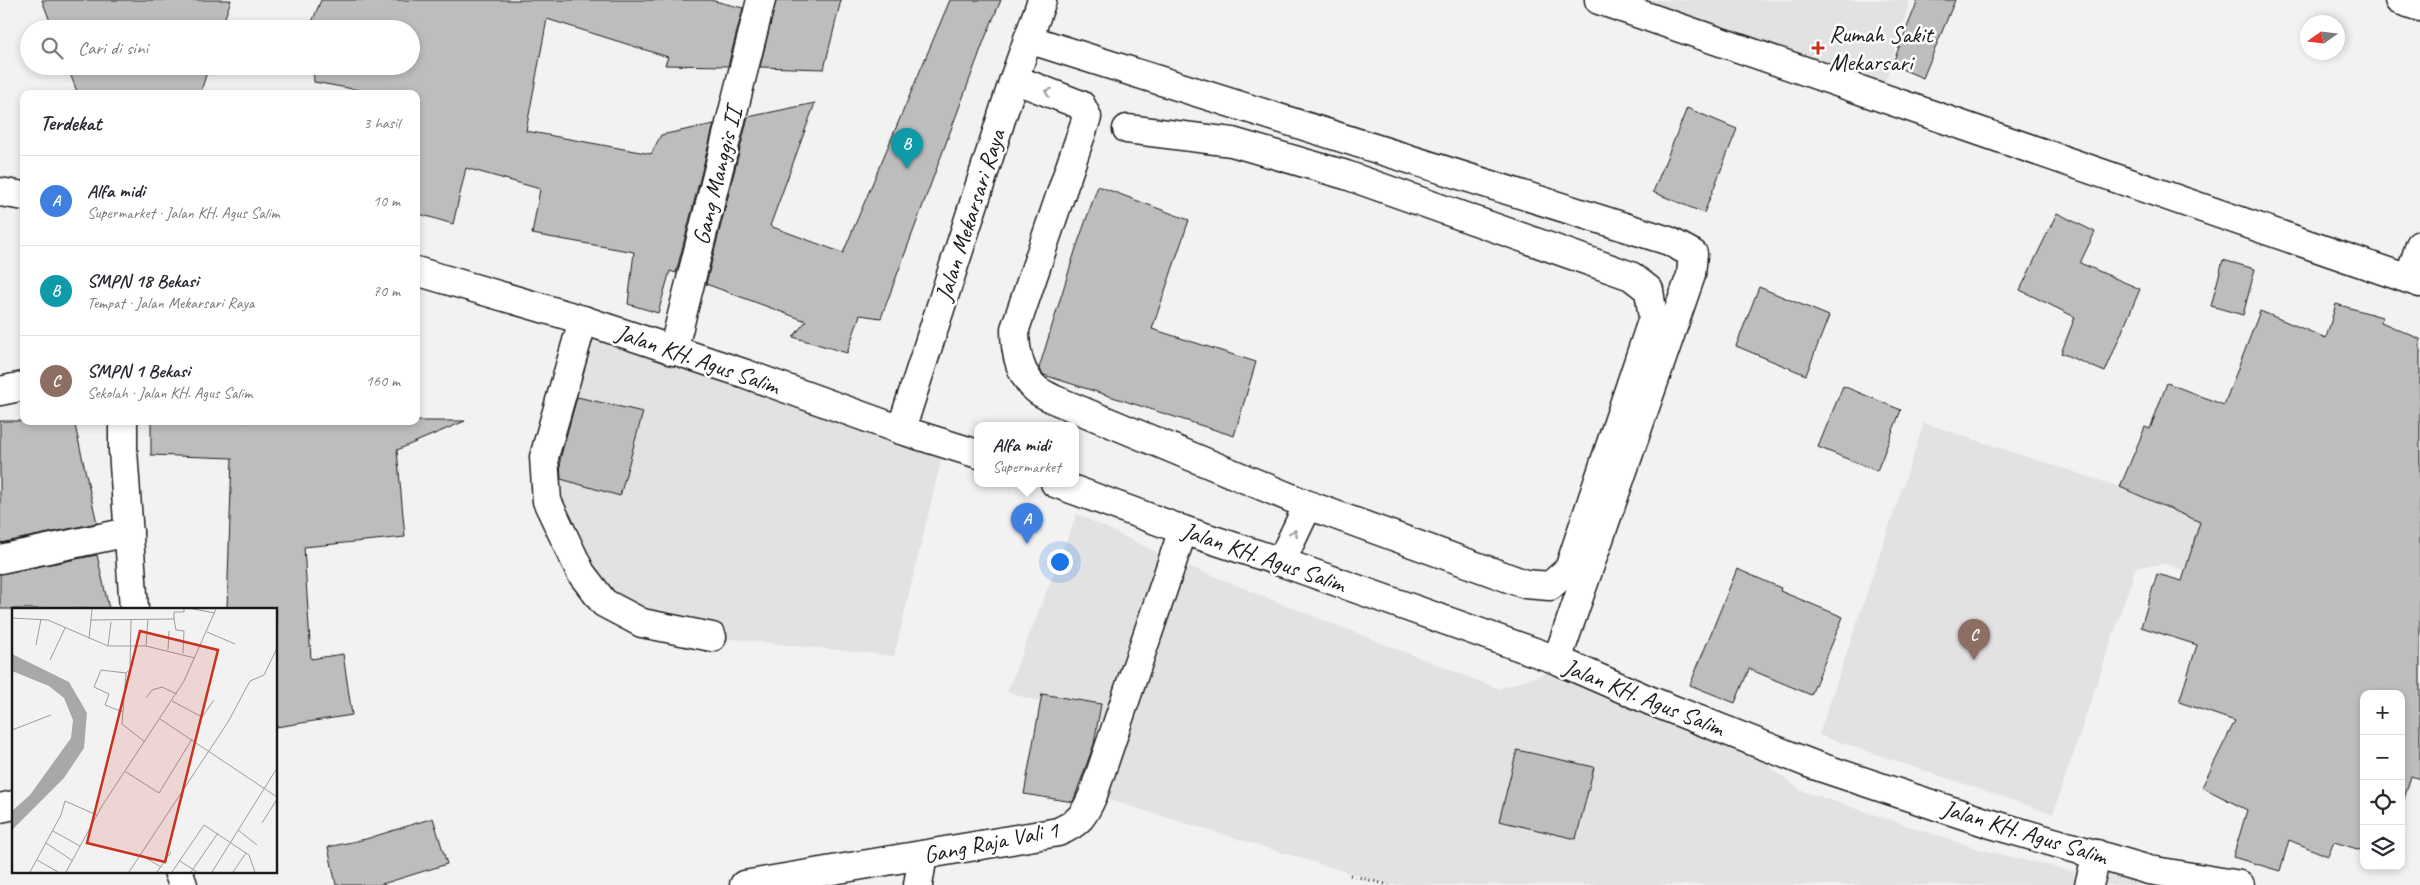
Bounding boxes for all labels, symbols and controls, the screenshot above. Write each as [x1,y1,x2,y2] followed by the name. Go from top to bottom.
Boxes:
[2300,15,2345,60] north arrow
[1829,19,1935,77] place label: Rumah Sakit Mekarsari
[20,20,420,75] search box
[38,34,66,62] icon: search
[78,36,148,60] text: Cari di sini
[1811,41,1825,55] marker: Rumah Sakit Mekarsari
[1044,88,1053,98] one-way arrow
[685,99,750,248] street label: Gang Manggis II
[40,110,101,136] text: Terdekat
[363,113,400,133] text: 3 hasil
[928,124,1012,305] street label: Jalan Mekarsari Raya
[891,128,923,169] pin: B
[87,179,145,203] text: Alfa midi
[52,191,60,211] text: A
[373,191,400,211] text: 10 m
[87,203,279,223] text: Supermarket · Jalan KH. Agus Salim
[87,269,198,293] text: SMPN 18 Bekasi
[52,281,60,301] text: B
[373,281,400,301] text: 70 m
[87,293,254,313] text: Tempat · Jalan Mekarsari Raya
[612,317,786,402] street label: Jalan KH. Agus Salim
[87,359,190,383] text: SMPN 1 Bekasi
[52,371,60,391] text: C
[366,371,400,391] text: 160 m
[87,383,252,403] text: Sekolah · Jalan KH. Agus Salim
[974,422,1079,487] popup
[992,433,1050,457] text: Alfa midi
[992,457,1061,477] text: Supermarket
[1011,503,1043,544] pin: A
[1178,515,1352,600] street label: Jalan KH. Agus Salim
[1288,529,1299,538] one-way arrow
[1047,549,1073,575] your location
[12,608,278,872] inset map
[1958,619,1990,660] pin: C
[1558,651,1731,744] street label: Jalan KH. Agus Salim
[2360,690,2405,870] map controls
[2360,690,2405,735] button: +
[2360,735,2405,780] button: −
[2360,780,2405,825] button: locate
[1938,792,2113,872] street label: Jalan KH. Agus Salim
[921,814,1062,870] street label: Gang Raja Vali 1
[2360,825,2405,870] button: layers

